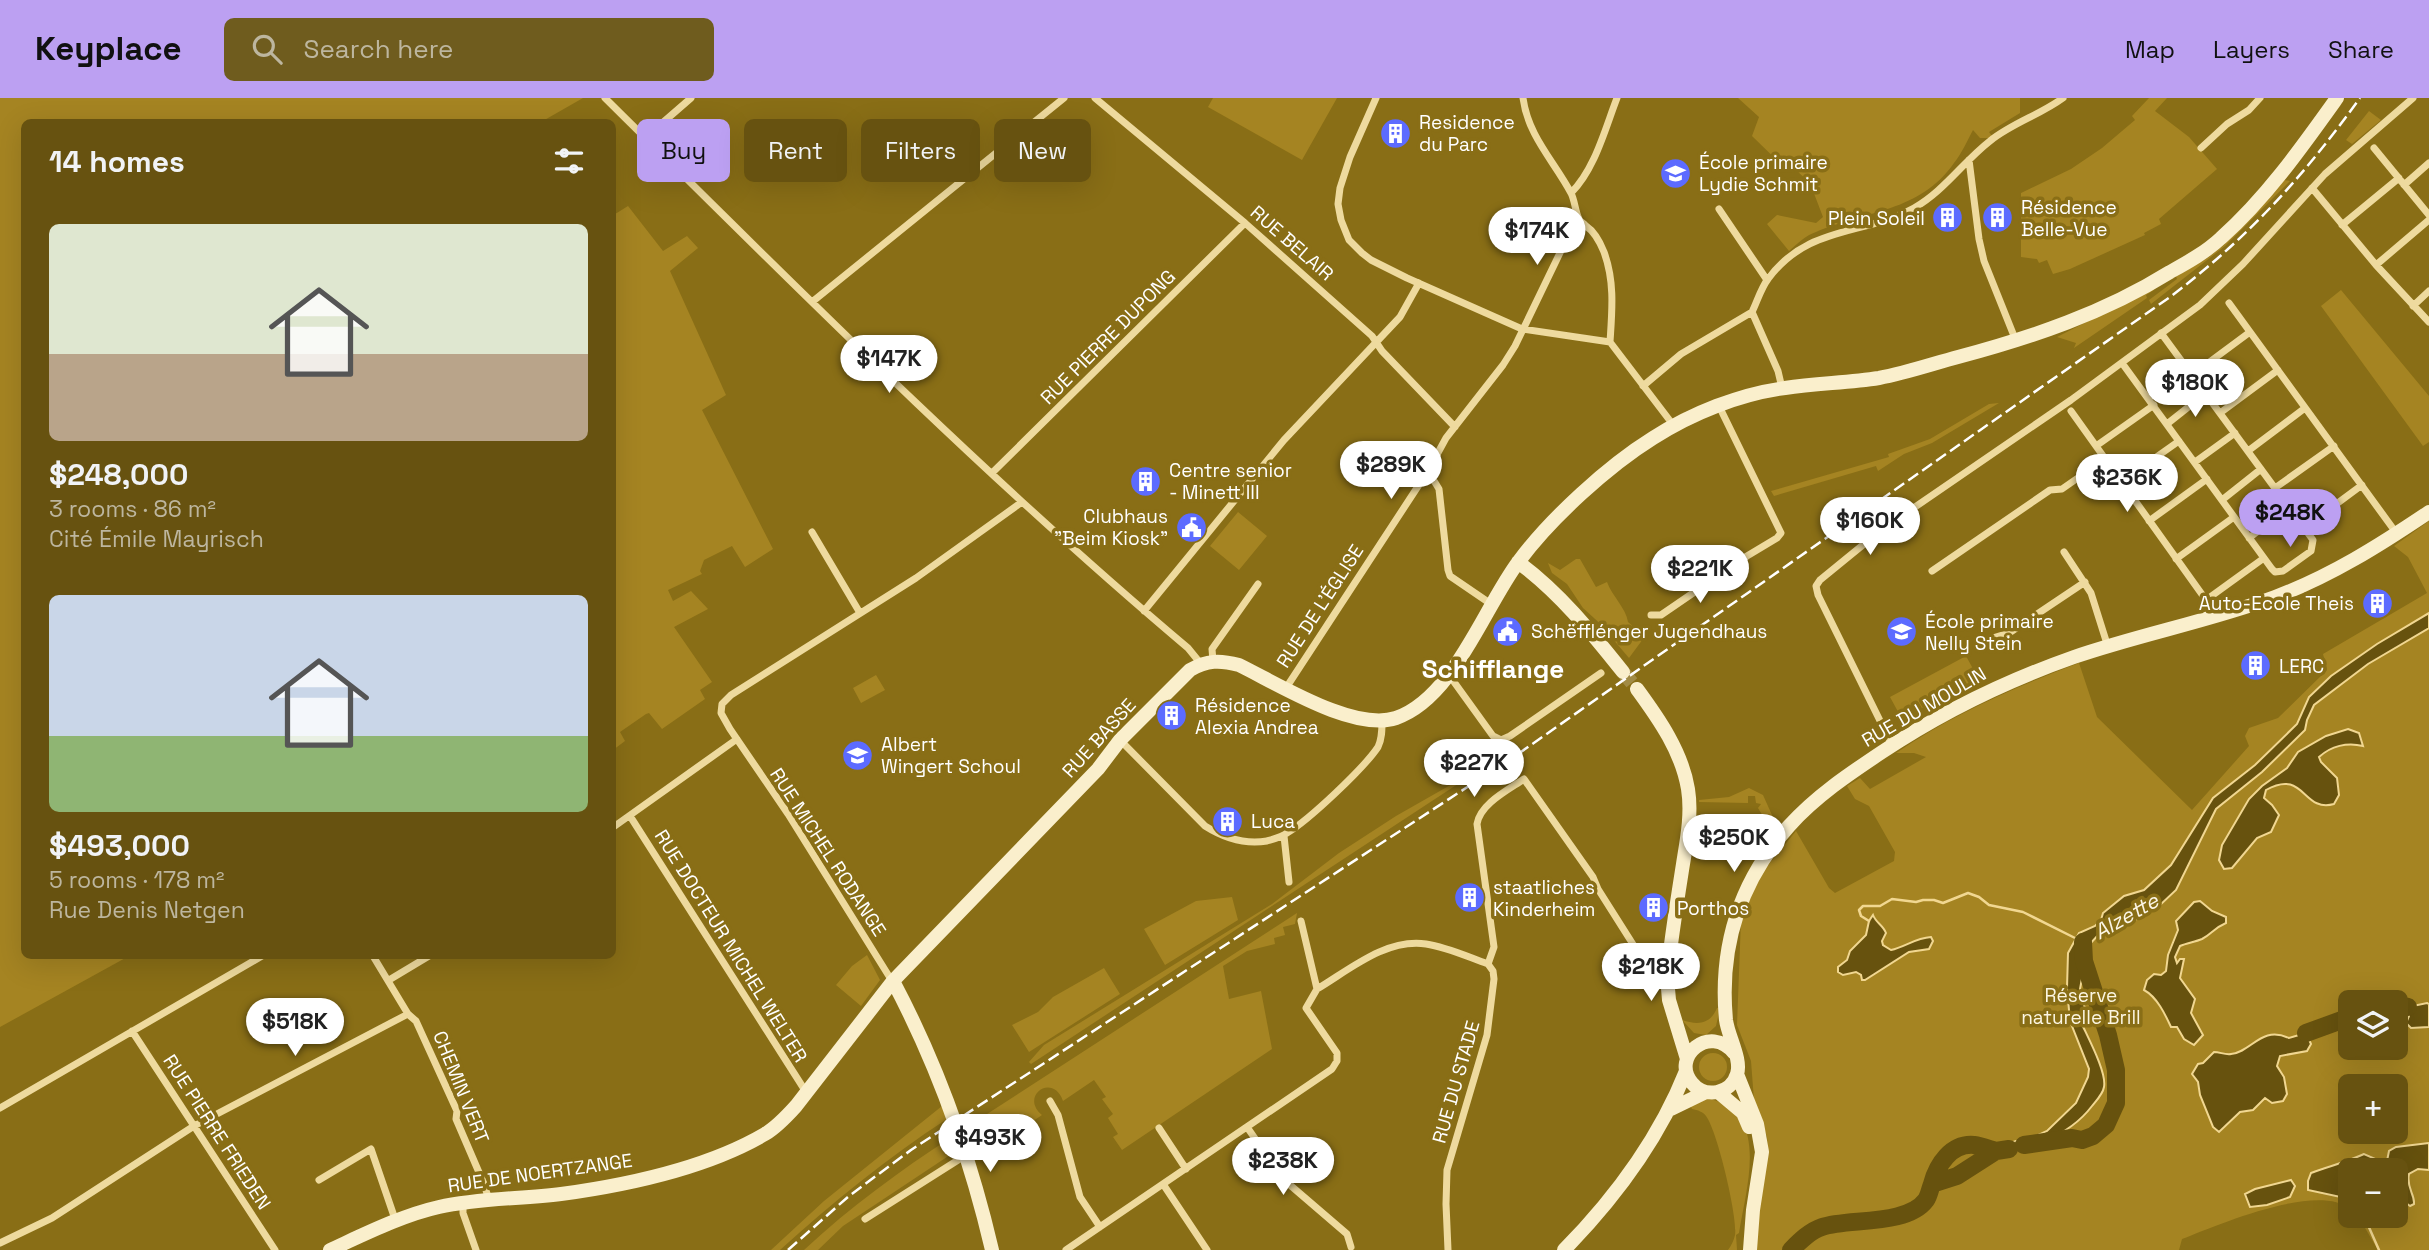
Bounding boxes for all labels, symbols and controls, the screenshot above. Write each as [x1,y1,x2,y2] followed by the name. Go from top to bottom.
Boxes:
[224,18,714,81] search box
[35,28,182,70] text: Keyplace
[248,30,286,68] icon: search
[304,32,453,66] text: Search here
[2125,34,2175,65] text: Map
[2213,34,2290,65] text: Layers
[2328,34,2394,65] text: Share
[1419,110,1515,157] place label: Residence du Parc
[1379,116,1413,150] building icon: Residence du Parc
[637,119,730,182] chip: Buy
[744,119,847,182] chip: Rent
[861,119,980,182] chip: Filters
[994,119,1091,182] chip: New
[49,142,185,181] text: 14 homes
[550,142,588,180] icon: filters
[1699,150,1828,197] place label: École primaire Lydie Schmit
[1659,156,1693,190] school or university icon: École primaire Lydie Schmit
[2021,195,2117,242] place label: Résidence Belle-Vue
[1245,200,1339,286] street label: RUE BELAIR
[1931,201,1965,235] building icon: Plein Soleil
[1981,201,2015,235] building icon: Résidence Belle-Vue
[1828,206,1925,231] place label: Plein Soleil
[1488,208,1586,267] pin: $174K
[1504,215,1570,245] text: $174K
[1035,264,1181,410] street label: RUE PIERRE DUPONG
[256,269,382,395] icon: home
[840,336,938,395] pin: $147K
[856,343,922,373] text: $147K
[2146,360,2244,419] pin: $180K
[2161,367,2229,397] text: $180K
[1342,442,1440,501] pin: $289K
[1356,449,1426,479] text: $289K
[2078,454,2176,514] pin: $236K
[49,455,188,494] text: $248,000
[1169,458,1292,505] place label: Centre senior - Minett III
[2092,462,2162,492] text: $236K
[1129,464,1163,498] building icon: Centre senior - Minett III
[2241,490,2339,549] pin: $248K
[49,494,216,524] text: 3 rooms · 86 m²
[2255,497,2325,527] text: $248K
[1821,498,1919,557] pin: $160K
[1054,504,1168,551] place label: Clubhaus "Beim Kiosk"
[1836,505,1904,535] text: $160K
[1174,510,1208,544] public building icon: Clubhaus "Beim Kiosk"
[49,524,264,554] text: Cité Émile Mayrisch
[1271,540,1369,672] street label: RUE DE L'ÉGLISE
[1651,546,1749,605] pin: $221K
[1667,553,1733,583] text: $221K
[2360,586,2394,620] building icon: Auto-Ecole Theis
[2199,591,2354,616] place label: Auto-Ecole Theis
[1925,609,2054,656] place label: École primaire Nelly Stein
[1491,614,1525,648] public building icon: Schëfflénger Jugendhaus
[1885,615,1919,649] school or university icon: École primaire Nelly Stein
[1531,619,1767,644] place label: Schëfflénger Jugendhaus
[256,640,382,766] icon: home
[2239,649,2273,683] building icon: LERC
[1422,652,1564,686] district label: Schifflange
[2279,654,2324,679] place label: LERC
[1857,661,1991,753] street label: RUE DU MOULIN
[1057,693,1141,783] street label: RUE BASSE
[1195,693,1319,740] place label: Résidence Alexia Andrea
[1155,699,1189,733] building icon: Résidence Alexia Andrea
[881,732,1021,779] place label: Albert Wingert Schoul
[841,738,875,772] school or university icon: Albert Wingert Schoul
[1425,740,1523,799] pin: $227K
[1440,747,1508,777] text: $227K
[764,763,892,941] street label: RUE MICHEL RODANGE
[1211,804,1245,838] building icon: Luca
[1251,809,1295,834] place label: Luca
[1685,814,1783,874] pin: $250K
[1699,822,1769,852] text: $250K
[649,825,813,1067] street label: RUE DOCTEUR MICHEL WELTER
[49,826,190,865] text: $493,000
[49,865,224,895] text: 5 rooms · 178 m²
[1493,875,1595,922] place label: staatliches Kinderheim
[1453,881,1487,915] building icon: staatliches Kinderheim
[2089,886,2164,945] water label: Alzette
[1637,891,1671,925] building icon: Porthos
[49,895,245,925] text: Rue Denis Netgen
[1677,896,1749,921] place label: Porthos
[1602,944,1700,1003] pin: $218K
[1618,951,1684,981] text: $218K
[2021,983,2141,1030] park label: Réserve naturelle Brill
[2338,990,2408,1228] map controls
[2338,990,2408,1060] button: layers
[246,998,344,1058] pin: $518K
[262,1006,328,1036] text: $518K
[1427,1018,1485,1146] street label: RUE DU STADE
[427,1027,495,1147] street label: CHEMIN VERT
[157,1050,277,1214] street label: RUE PIERRE FRIEDEN
[2338,1074,2408,1144] button: +
[941,1114,1039,1174] pin: $493K
[954,1122,1026,1152] text: $493K
[1234,1138,1332,1197] pin: $238K
[1248,1145,1318,1175] text: $238K
[446,1148,634,1198] street label: RUE DE NOERTZANGE
[2338,1158,2408,1228] button: −

